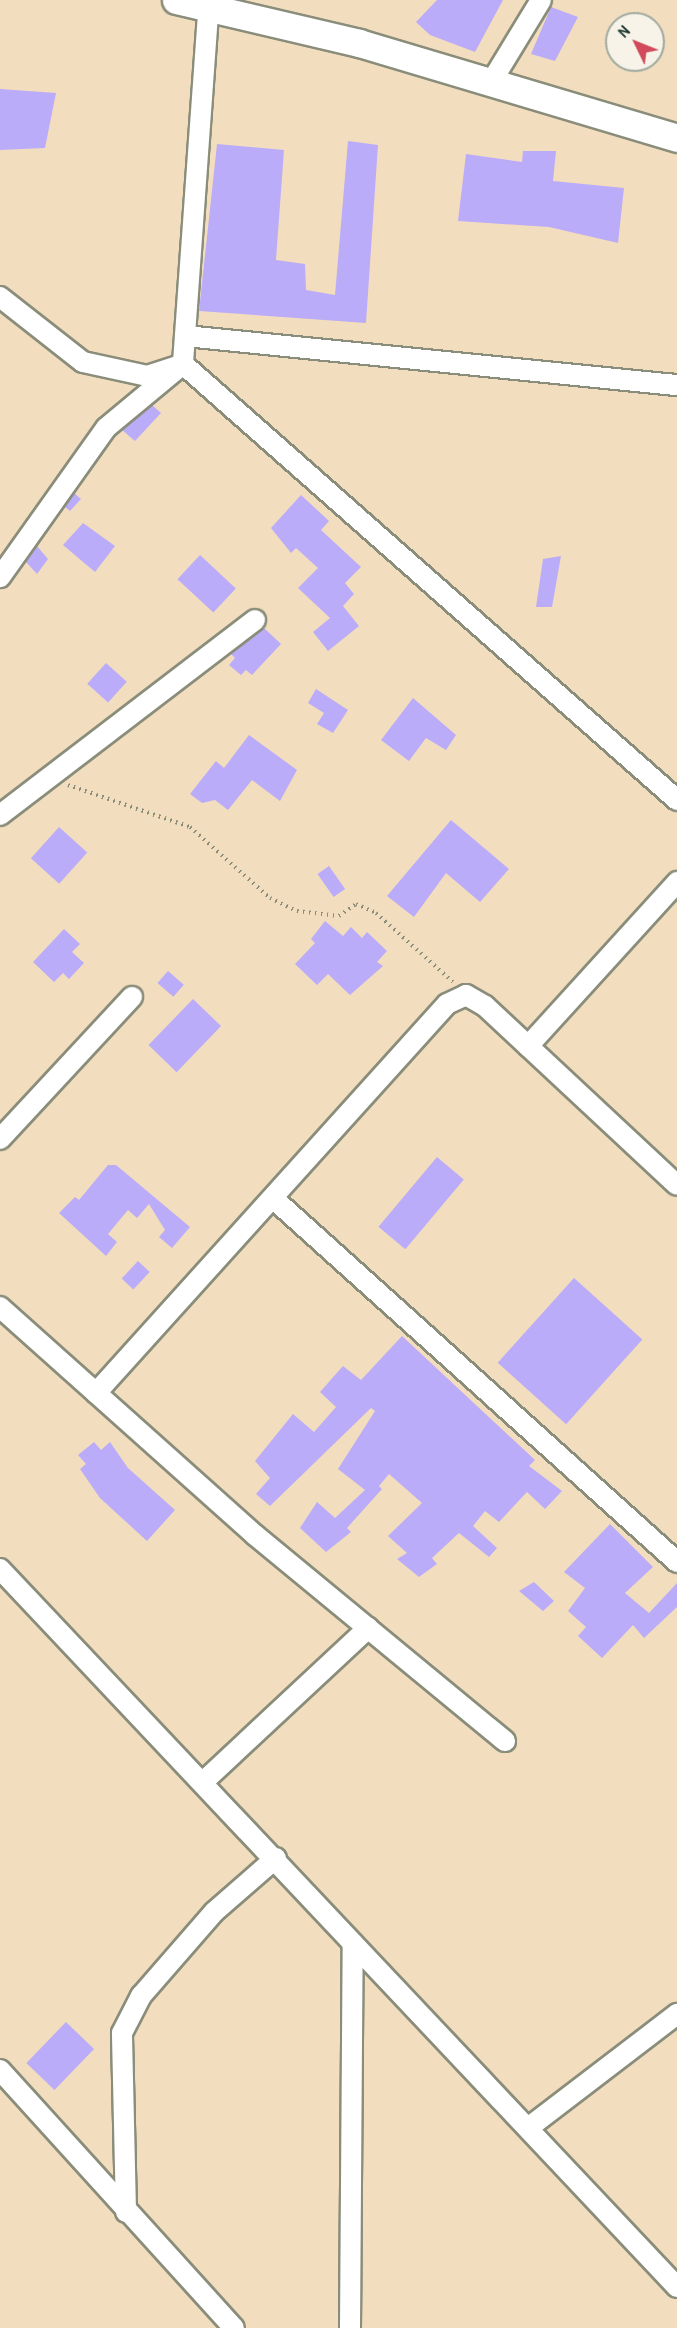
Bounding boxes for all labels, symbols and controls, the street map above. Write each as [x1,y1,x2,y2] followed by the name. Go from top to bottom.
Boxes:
[605,12,665,72] north arrow
[612,20,634,42] text: N

